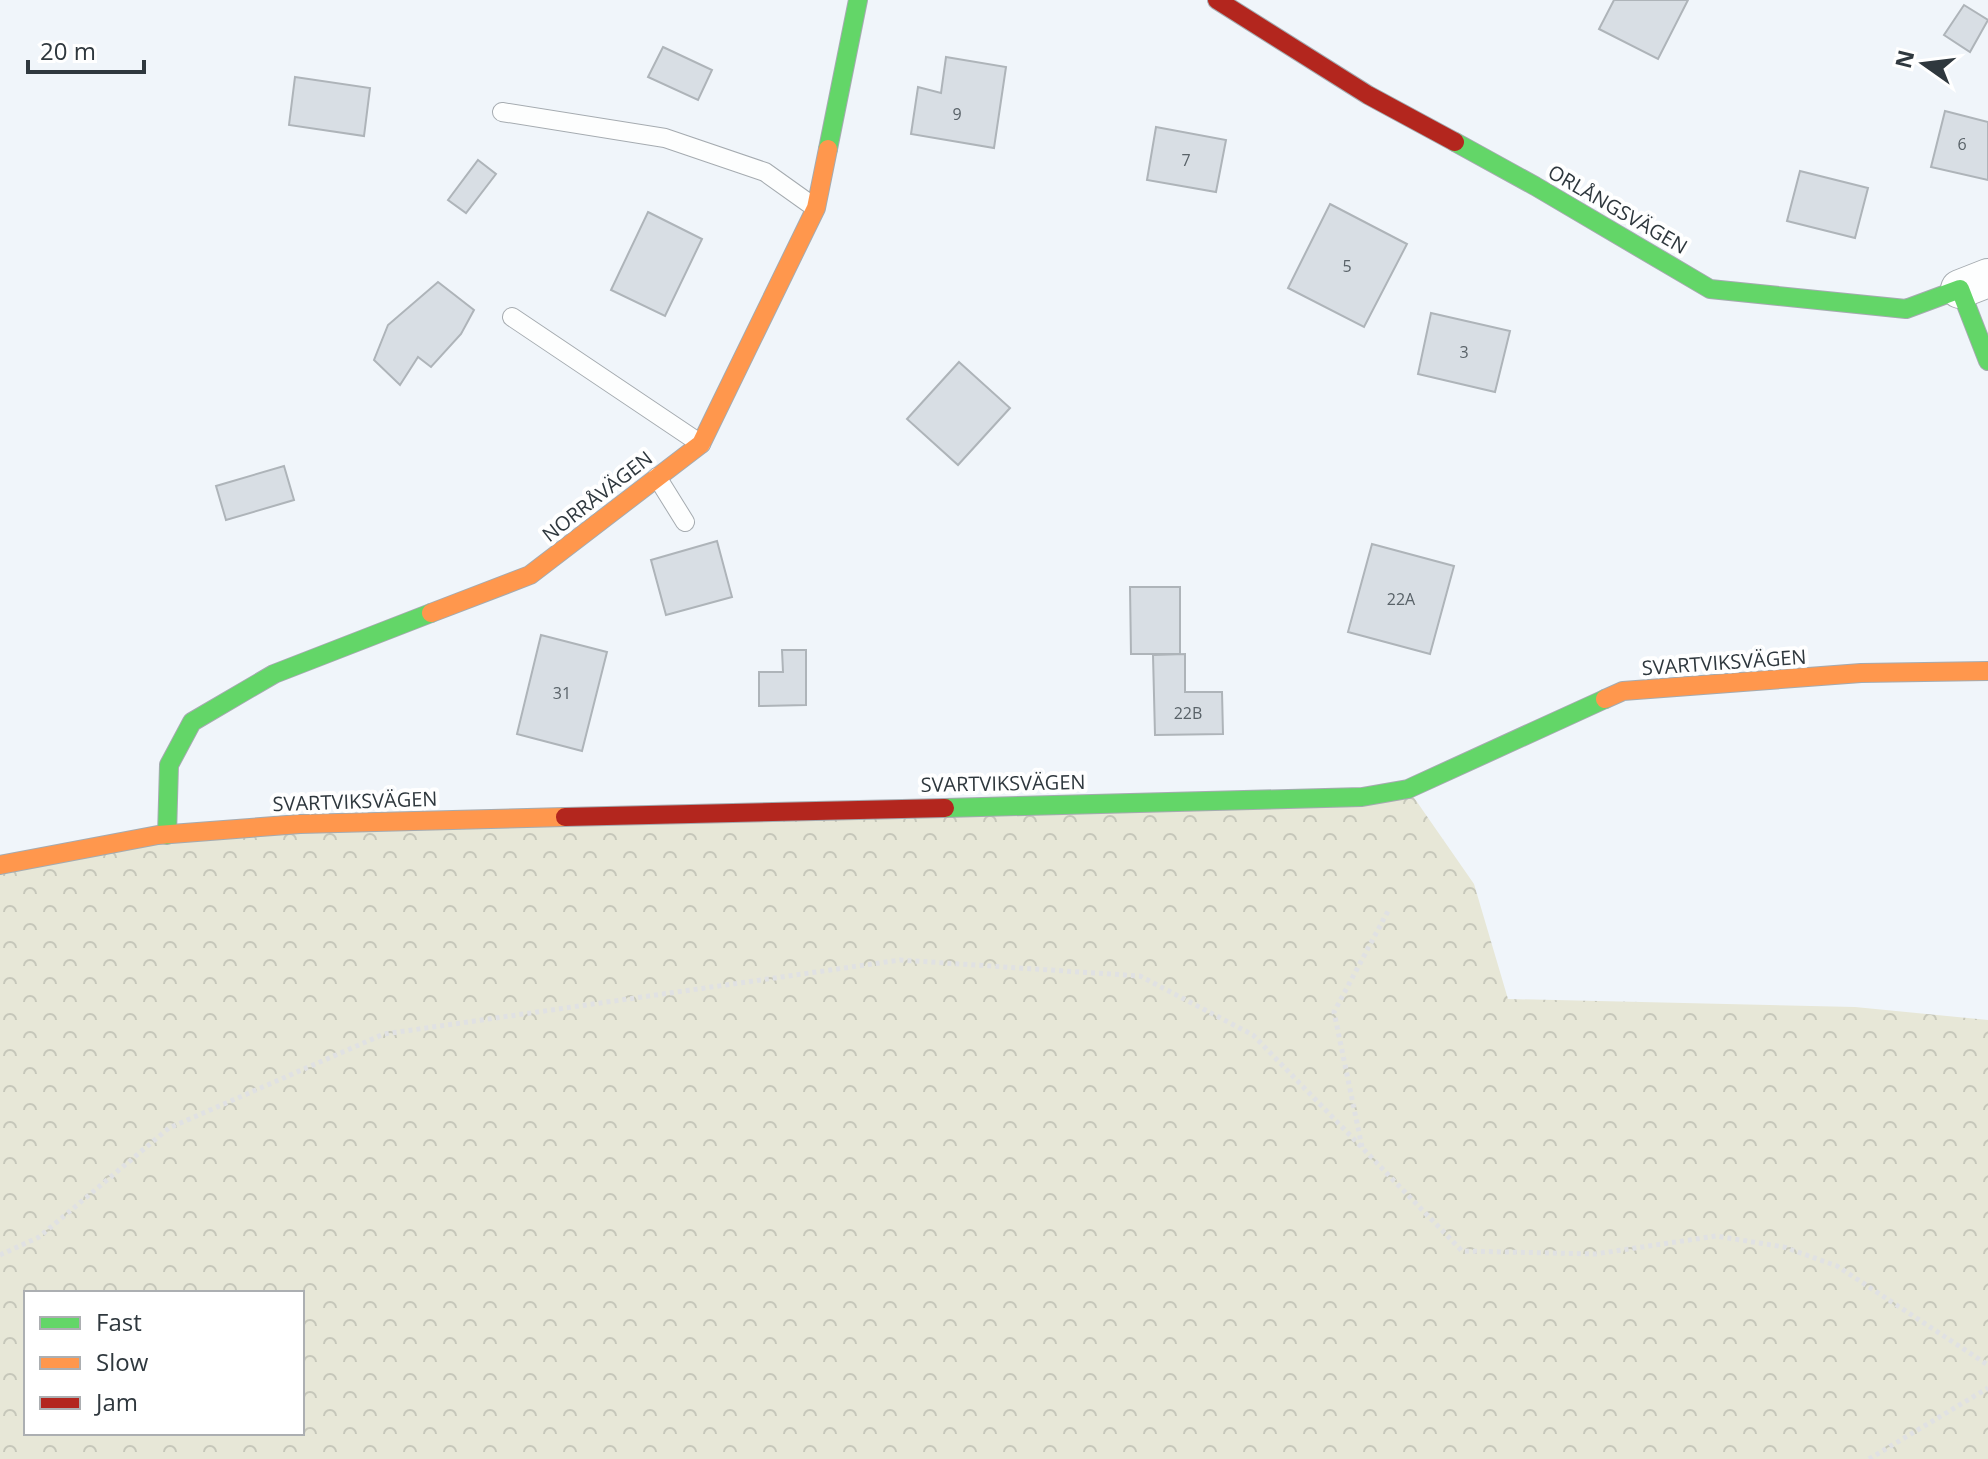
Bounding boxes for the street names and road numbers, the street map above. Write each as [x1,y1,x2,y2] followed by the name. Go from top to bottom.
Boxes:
[1543,158,1693,260] street label: ORLÅNGSVÄGEN
[536,444,658,548] street label: NORRÅVÄGEN
[1641,643,1807,681] street label: SVARTVIKSVÄGEN
[920,768,1086,798] street label: SVARTVIKSVÄGEN
[272,785,438,817] street label: SVARTVIKSVÄGEN

